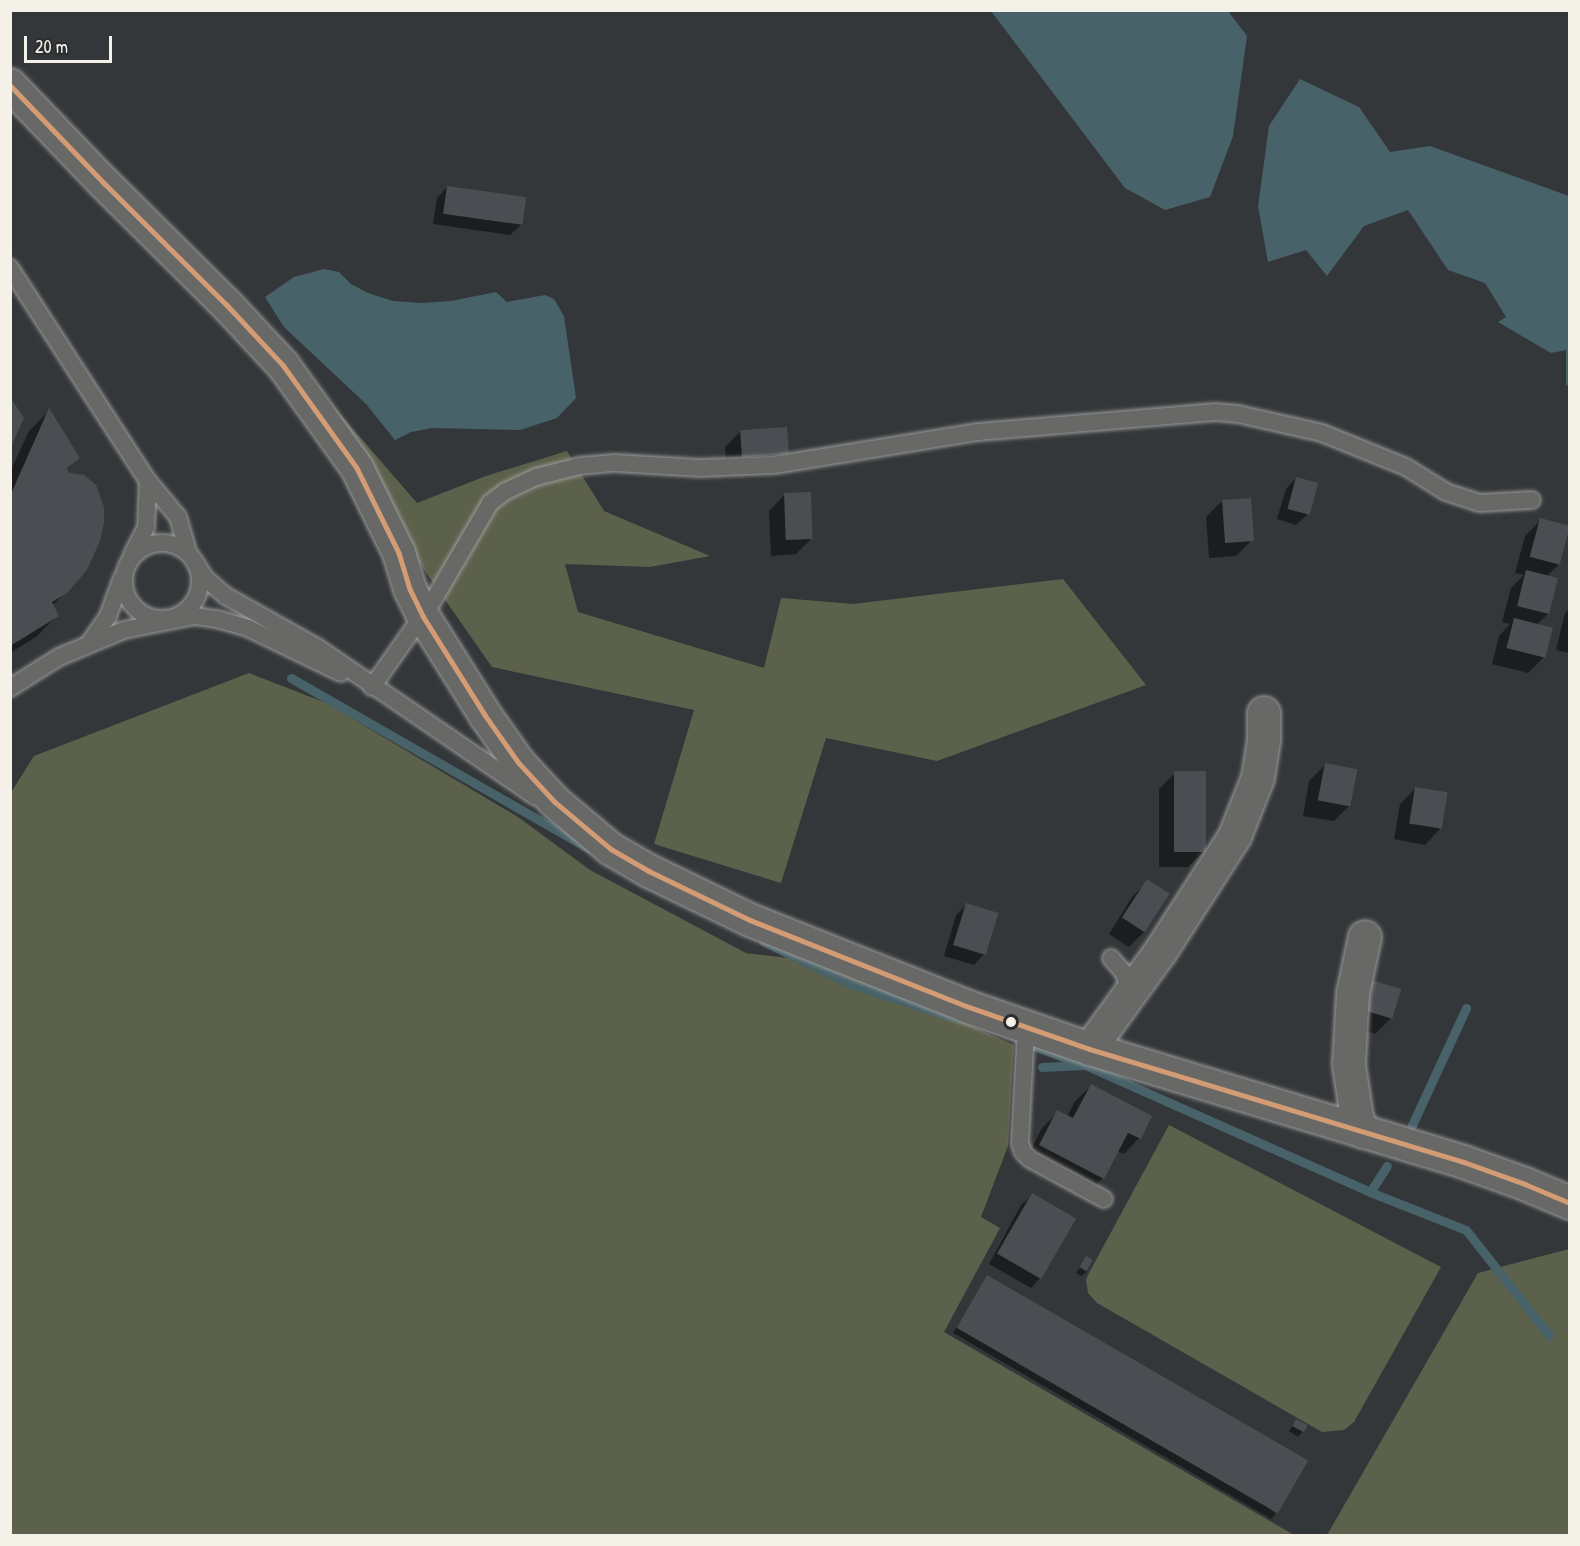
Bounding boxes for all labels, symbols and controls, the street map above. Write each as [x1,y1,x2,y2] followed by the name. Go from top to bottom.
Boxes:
[27,24,116,62] scale bar
[35,34,68,59] text: 20 m
[1005,1016,1017,1028] unlabelled marker

